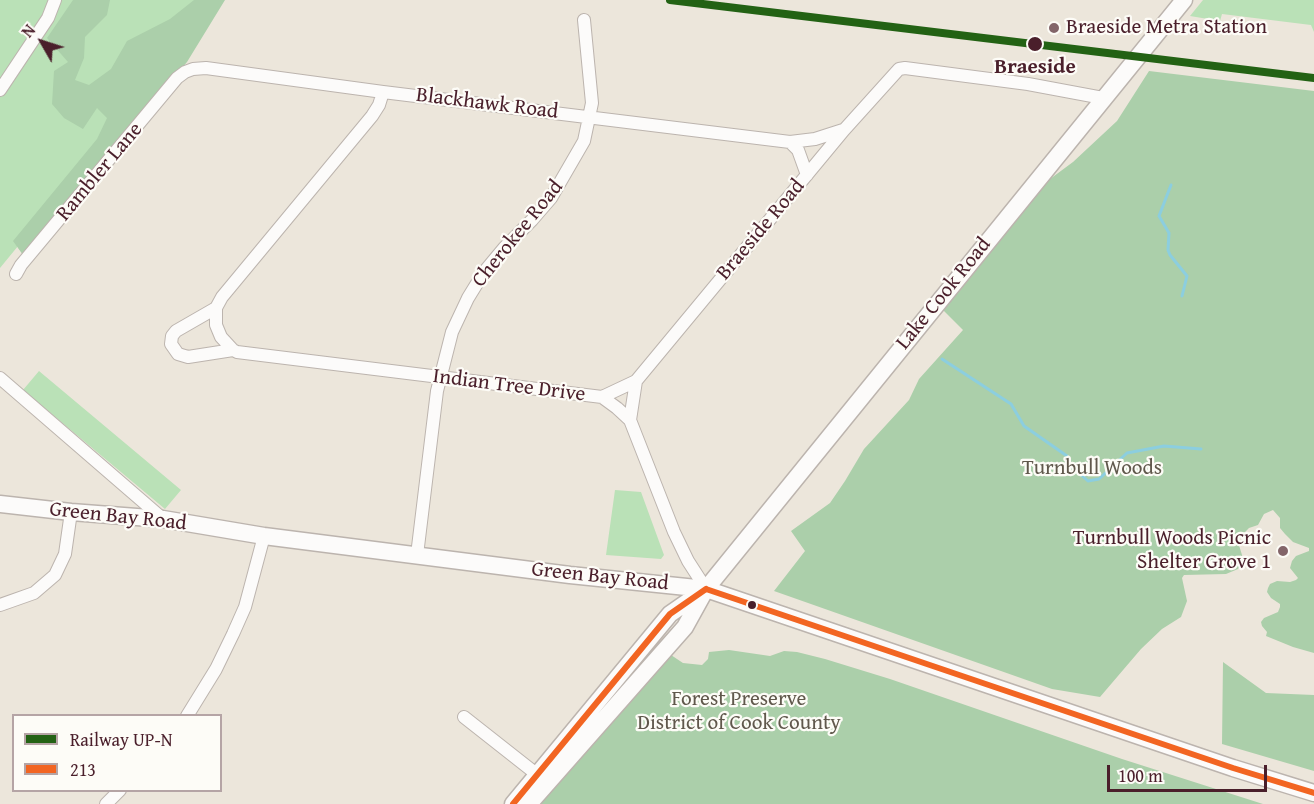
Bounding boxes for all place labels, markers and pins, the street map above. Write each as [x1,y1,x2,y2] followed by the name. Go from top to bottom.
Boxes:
[1066,15,1267,41] place label: Braeside Metra Station
[1047,21,1061,35] marker: Braeside Metra Station
[1026,35,1044,53] marker: Braeside
[994,55,1076,81] place label: Braeside
[1073,526,1271,576] place label: Turnbull Woods Picnic Shelter Grove 1
[1276,544,1290,558] marker: Turnbull Woods Picnic Shelter Grove 1
[746,599,758,611] unlabelled marker

